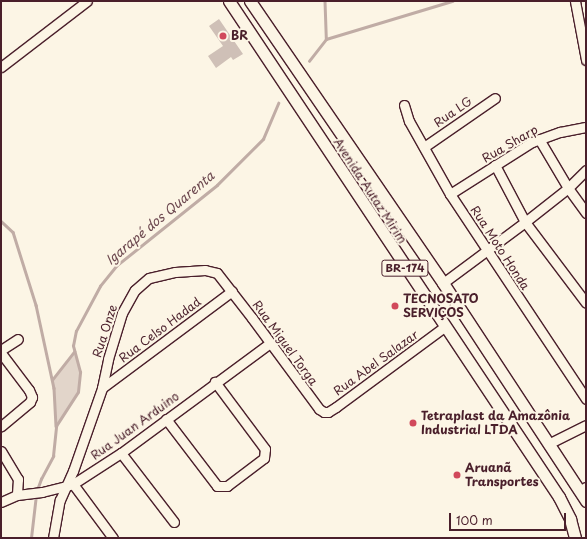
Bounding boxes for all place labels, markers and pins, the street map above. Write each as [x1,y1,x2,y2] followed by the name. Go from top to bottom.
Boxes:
[231,29,248,43] place label: BR
[218,31,228,41] marker: BR
[403,292,479,320] place label: TECNOSATO SERVIÇOS
[390,301,400,311] marker: TECNOSATO SERVIÇOS
[421,409,569,437] place label: Tetraplast da Amazônia Industrial LTDA
[408,418,418,428] marker: Tetraplast da Amazônia Industrial LTDA
[465,461,539,489] place label: Aruanã Transportes
[452,470,462,480] marker: Aruanã Transportes

